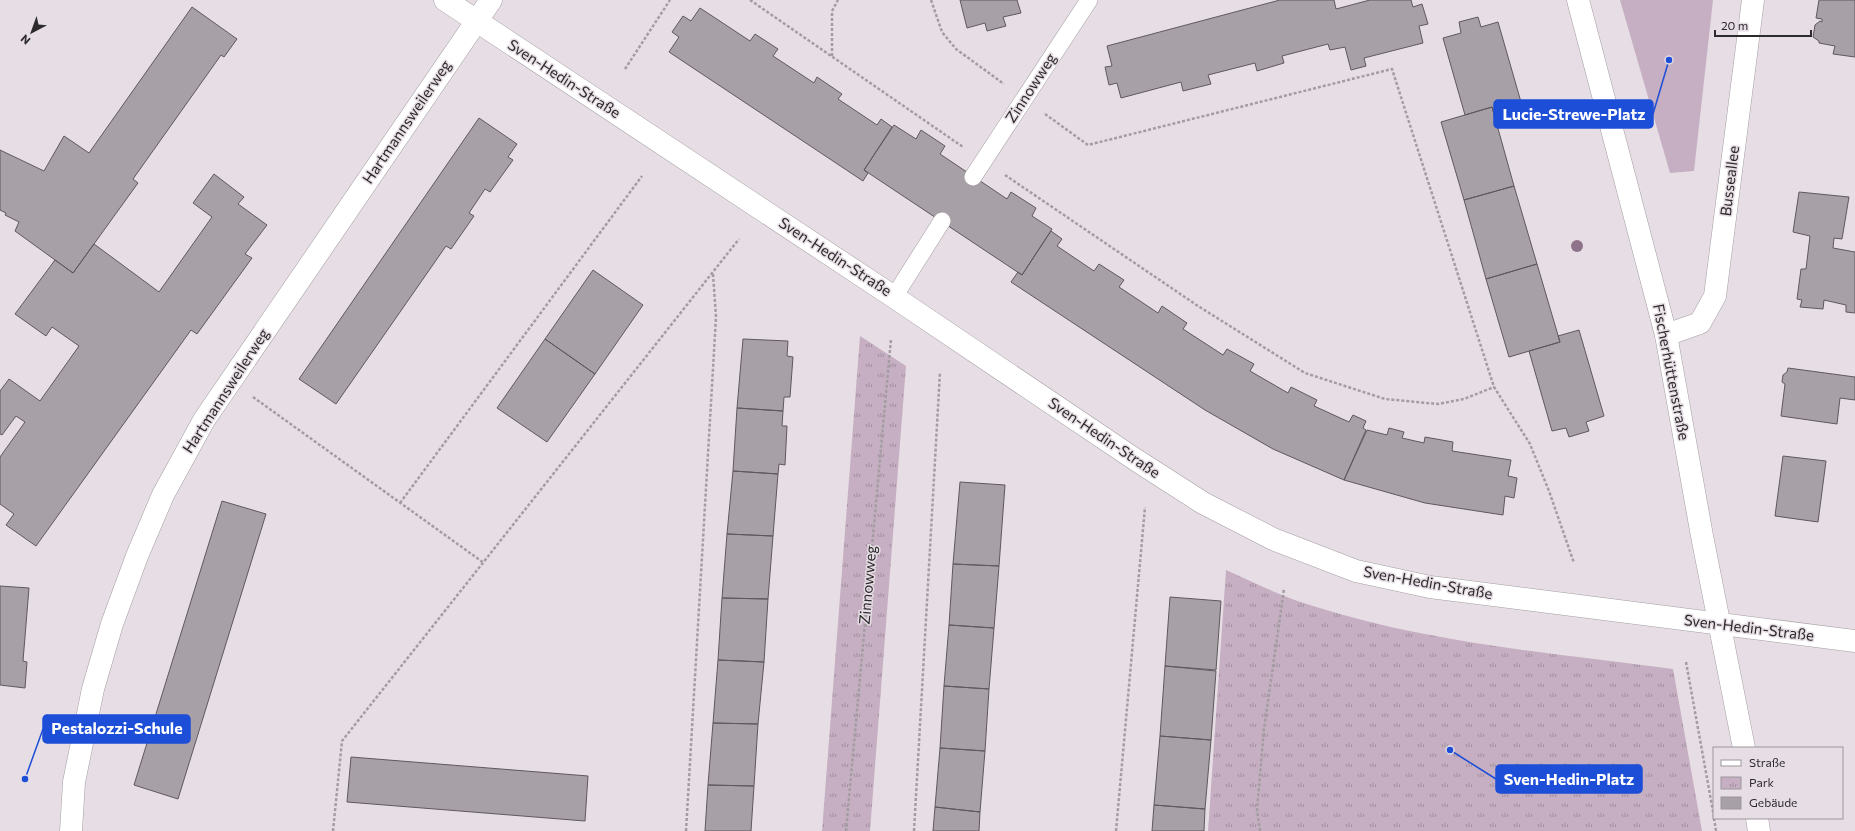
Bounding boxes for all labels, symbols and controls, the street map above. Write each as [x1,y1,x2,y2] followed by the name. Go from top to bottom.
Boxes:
[12,12,52,52] north arrow
[1715,12,1811,38] scale bar
[1721,18,1748,32] text: 20 m
[18,32,32,48] text: N
[505,35,624,121] street label: Sven-Hedin-Straße
[1001,49,1059,126] street label: Zinnowweg
[358,56,454,187] street label: Hartmannsweilerweg
[1494,100,1653,128] callout: Lucie-Strewe-Platz
[1503,104,1646,123] text: Lucie-Strewe-Platz
[1716,145,1742,217] street label: Busseallee
[776,213,895,299] street label: Sven-Hedin-Straße
[1650,302,1694,442] street label: Fischerhüttenstraße
[178,325,272,456] street label: Hartmannsweilerweg
[1045,393,1164,481] street label: Sven-Hedin-Straße
[855,544,879,625] street label: Zinnowweg
[1362,562,1494,602] street label: Sven-Hedin-Straße
[1683,610,1815,644] street label: Sven-Hedin-Straße
[43,715,190,743] callout: Pestalozzi-Schule
[51,718,183,737] text: Pestalozzi-Schule
[1713,747,1843,819] legend
[1749,755,1785,769] text: Straße
[1496,765,1642,793] callout: Sven-Hedin-Platz
[1504,769,1634,788] text: Sven-Hedin-Platz
[1749,775,1775,789] text: Park
[1749,795,1797,809] text: Gebäude

